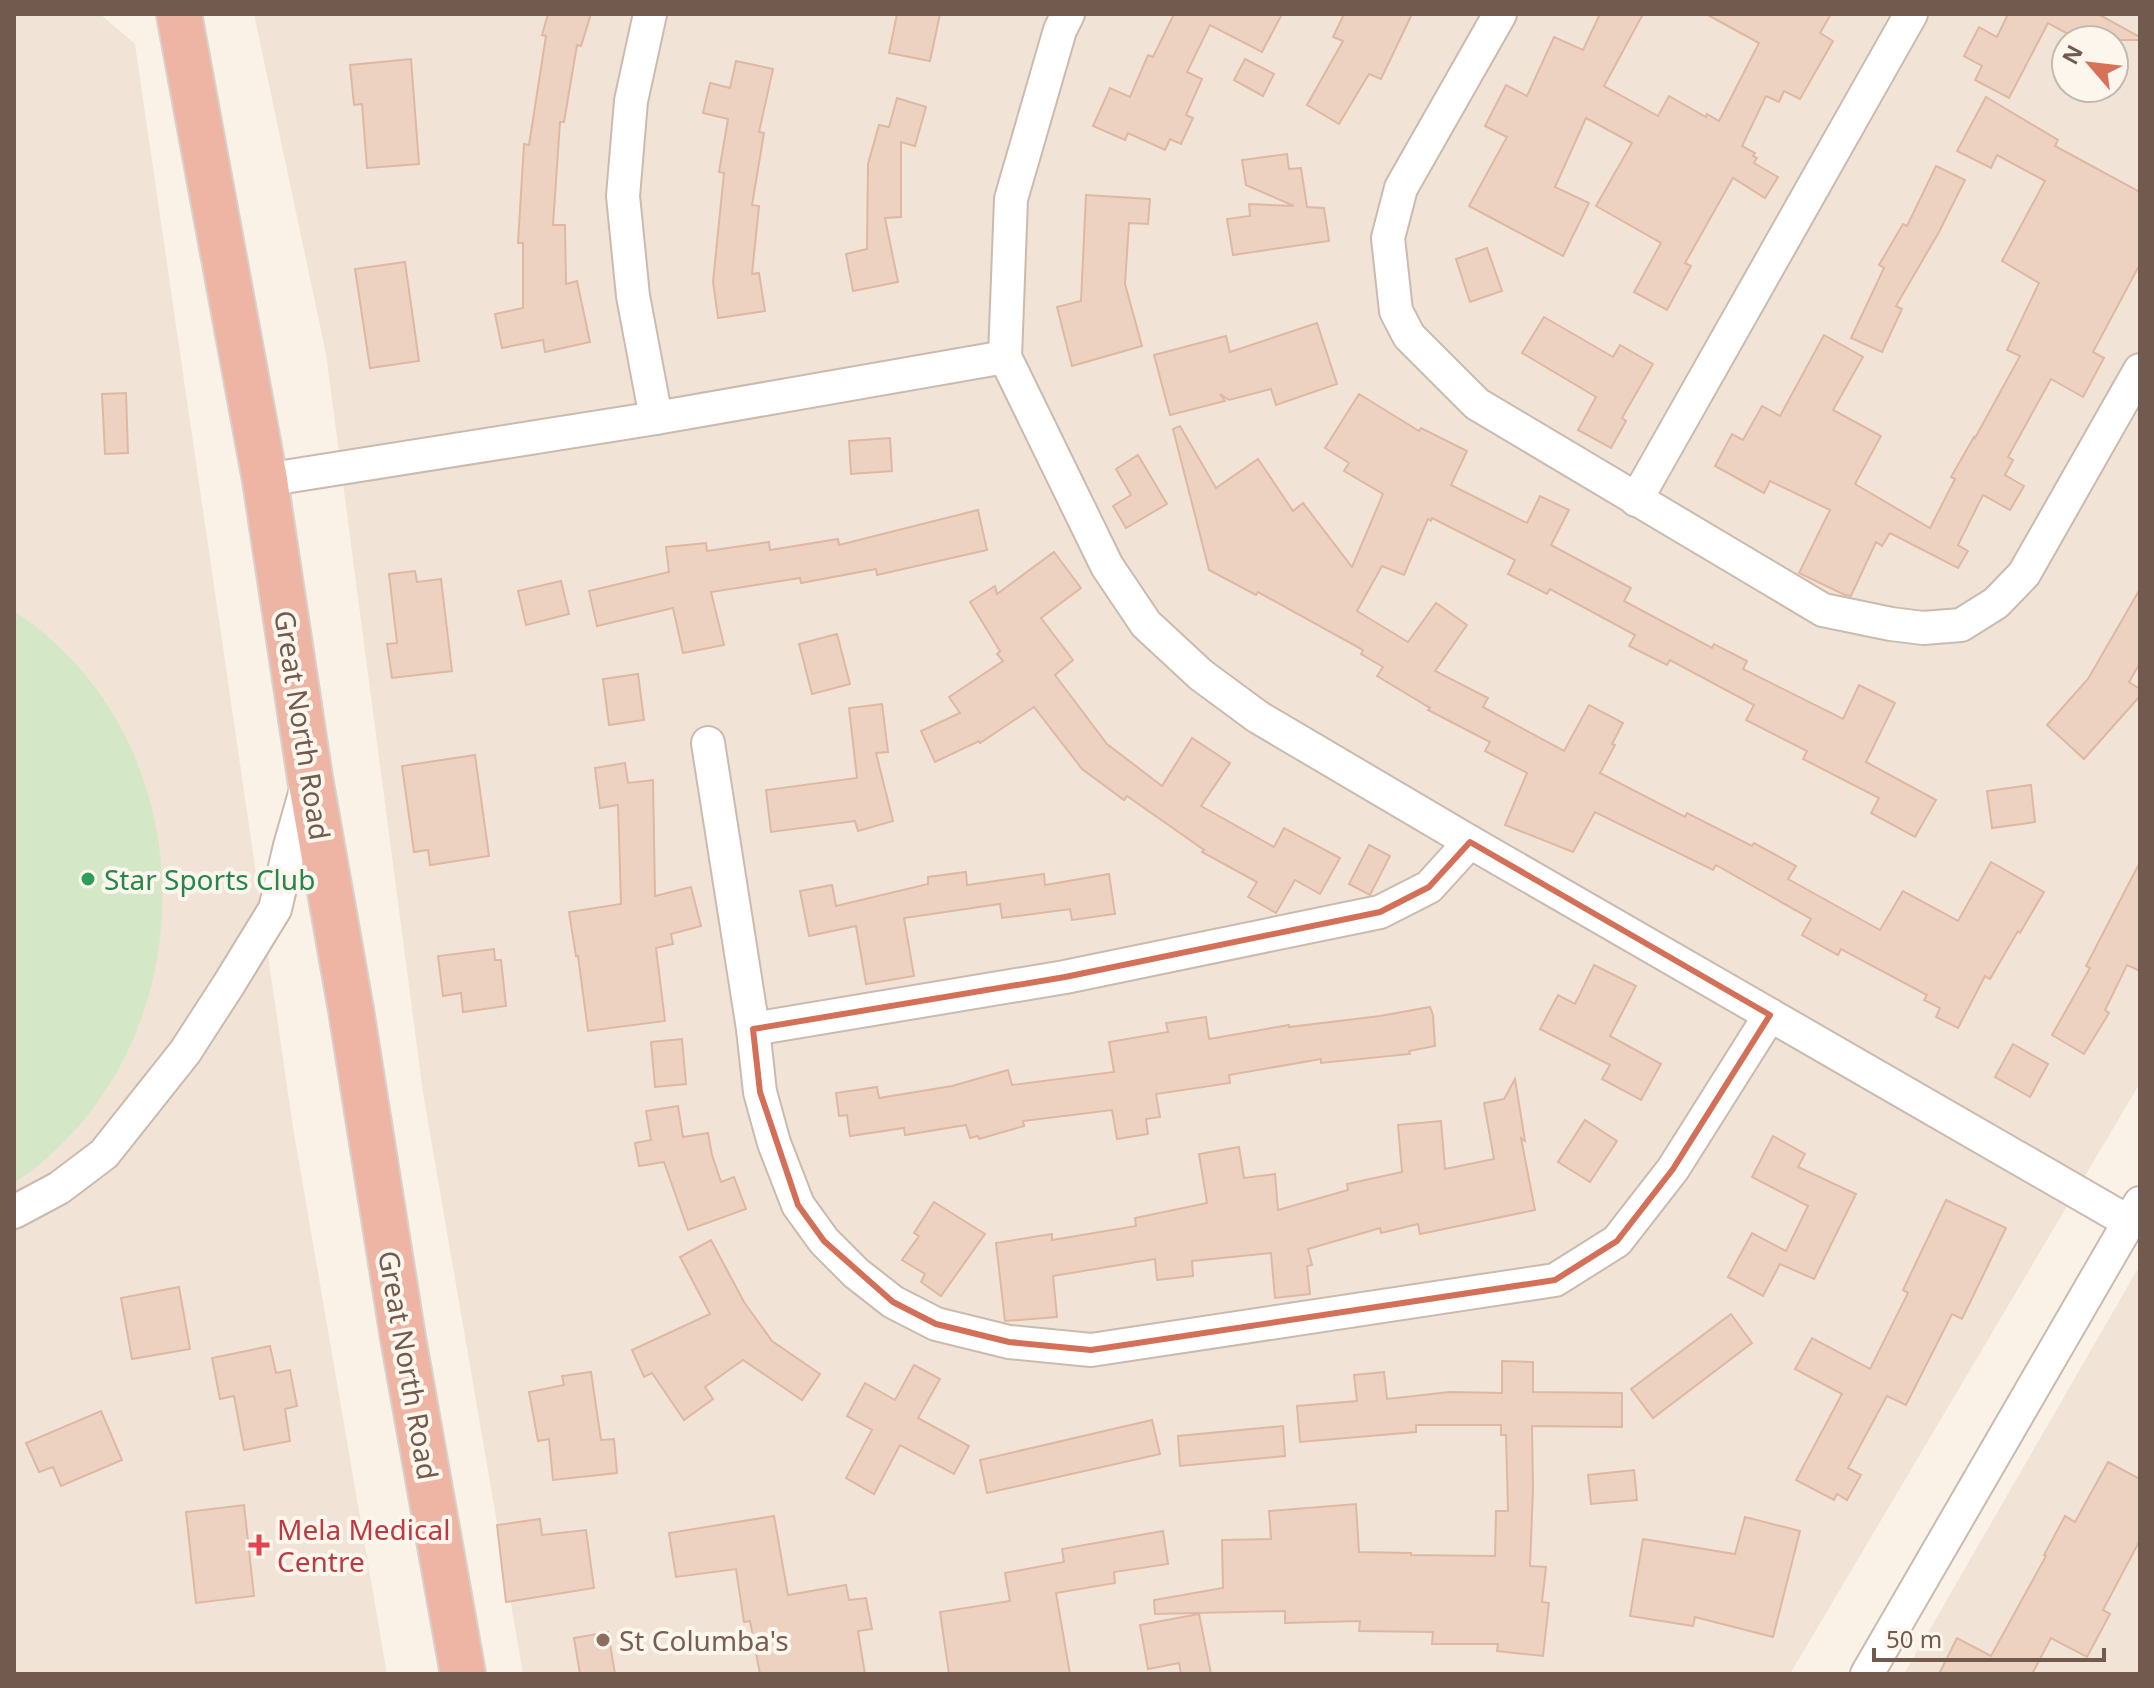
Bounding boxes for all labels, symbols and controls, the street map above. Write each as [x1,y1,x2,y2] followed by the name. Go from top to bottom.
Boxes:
[2050,24,2130,104] north arrow
[2054,39,2089,69] text: N
[266,607,340,843] street label: Great North Road
[104,860,315,898] place label: Star Sports Club
[79,870,97,888] marker: Star Sports Club
[370,1247,448,1483] street label: Great North Road
[277,1510,450,1580] place label: Mela Medical Centre
[248,1534,270,1556] marker: Mela Medical Centre
[1874,1612,2104,1662] scale bar
[619,1621,789,1659] place label: St Columba's
[1886,1622,1942,1655] text: 50 m
[594,1631,612,1649] marker: St Columba's

